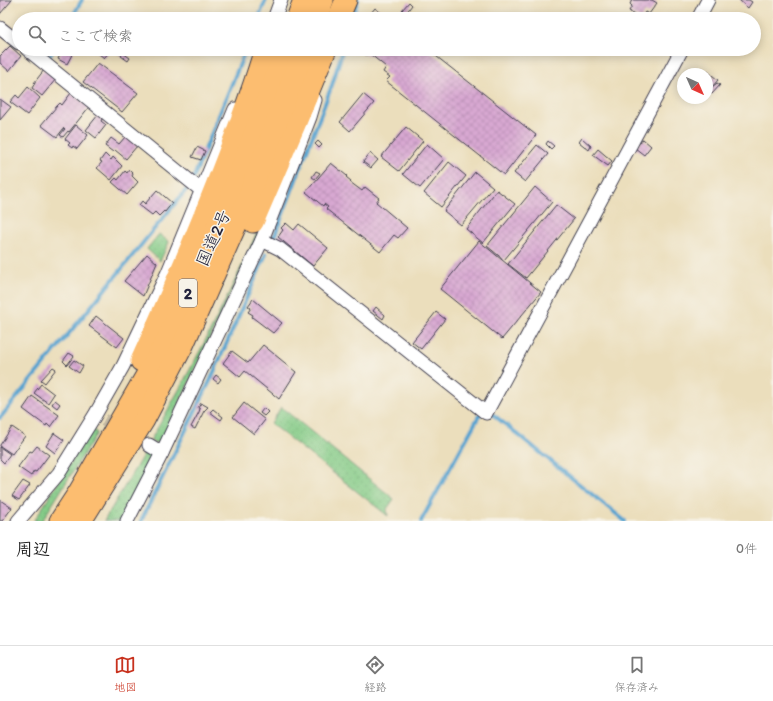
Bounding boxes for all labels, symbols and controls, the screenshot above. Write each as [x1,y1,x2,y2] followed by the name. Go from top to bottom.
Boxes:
[12,12,761,56] search box
[26,23,48,45] icon: search
[58,27,133,45] text: ここで検索
[677,68,713,104] north arrow
[192,207,234,269] street label: 国道2号
[179,279,197,307] road number: 2
[16,539,50,559] text: 周辺
[736,541,757,556] text: 0件
[114,654,136,694] tab: 地図
[364,654,386,694] tab: 経路
[615,654,659,694] tab: 保存済み

